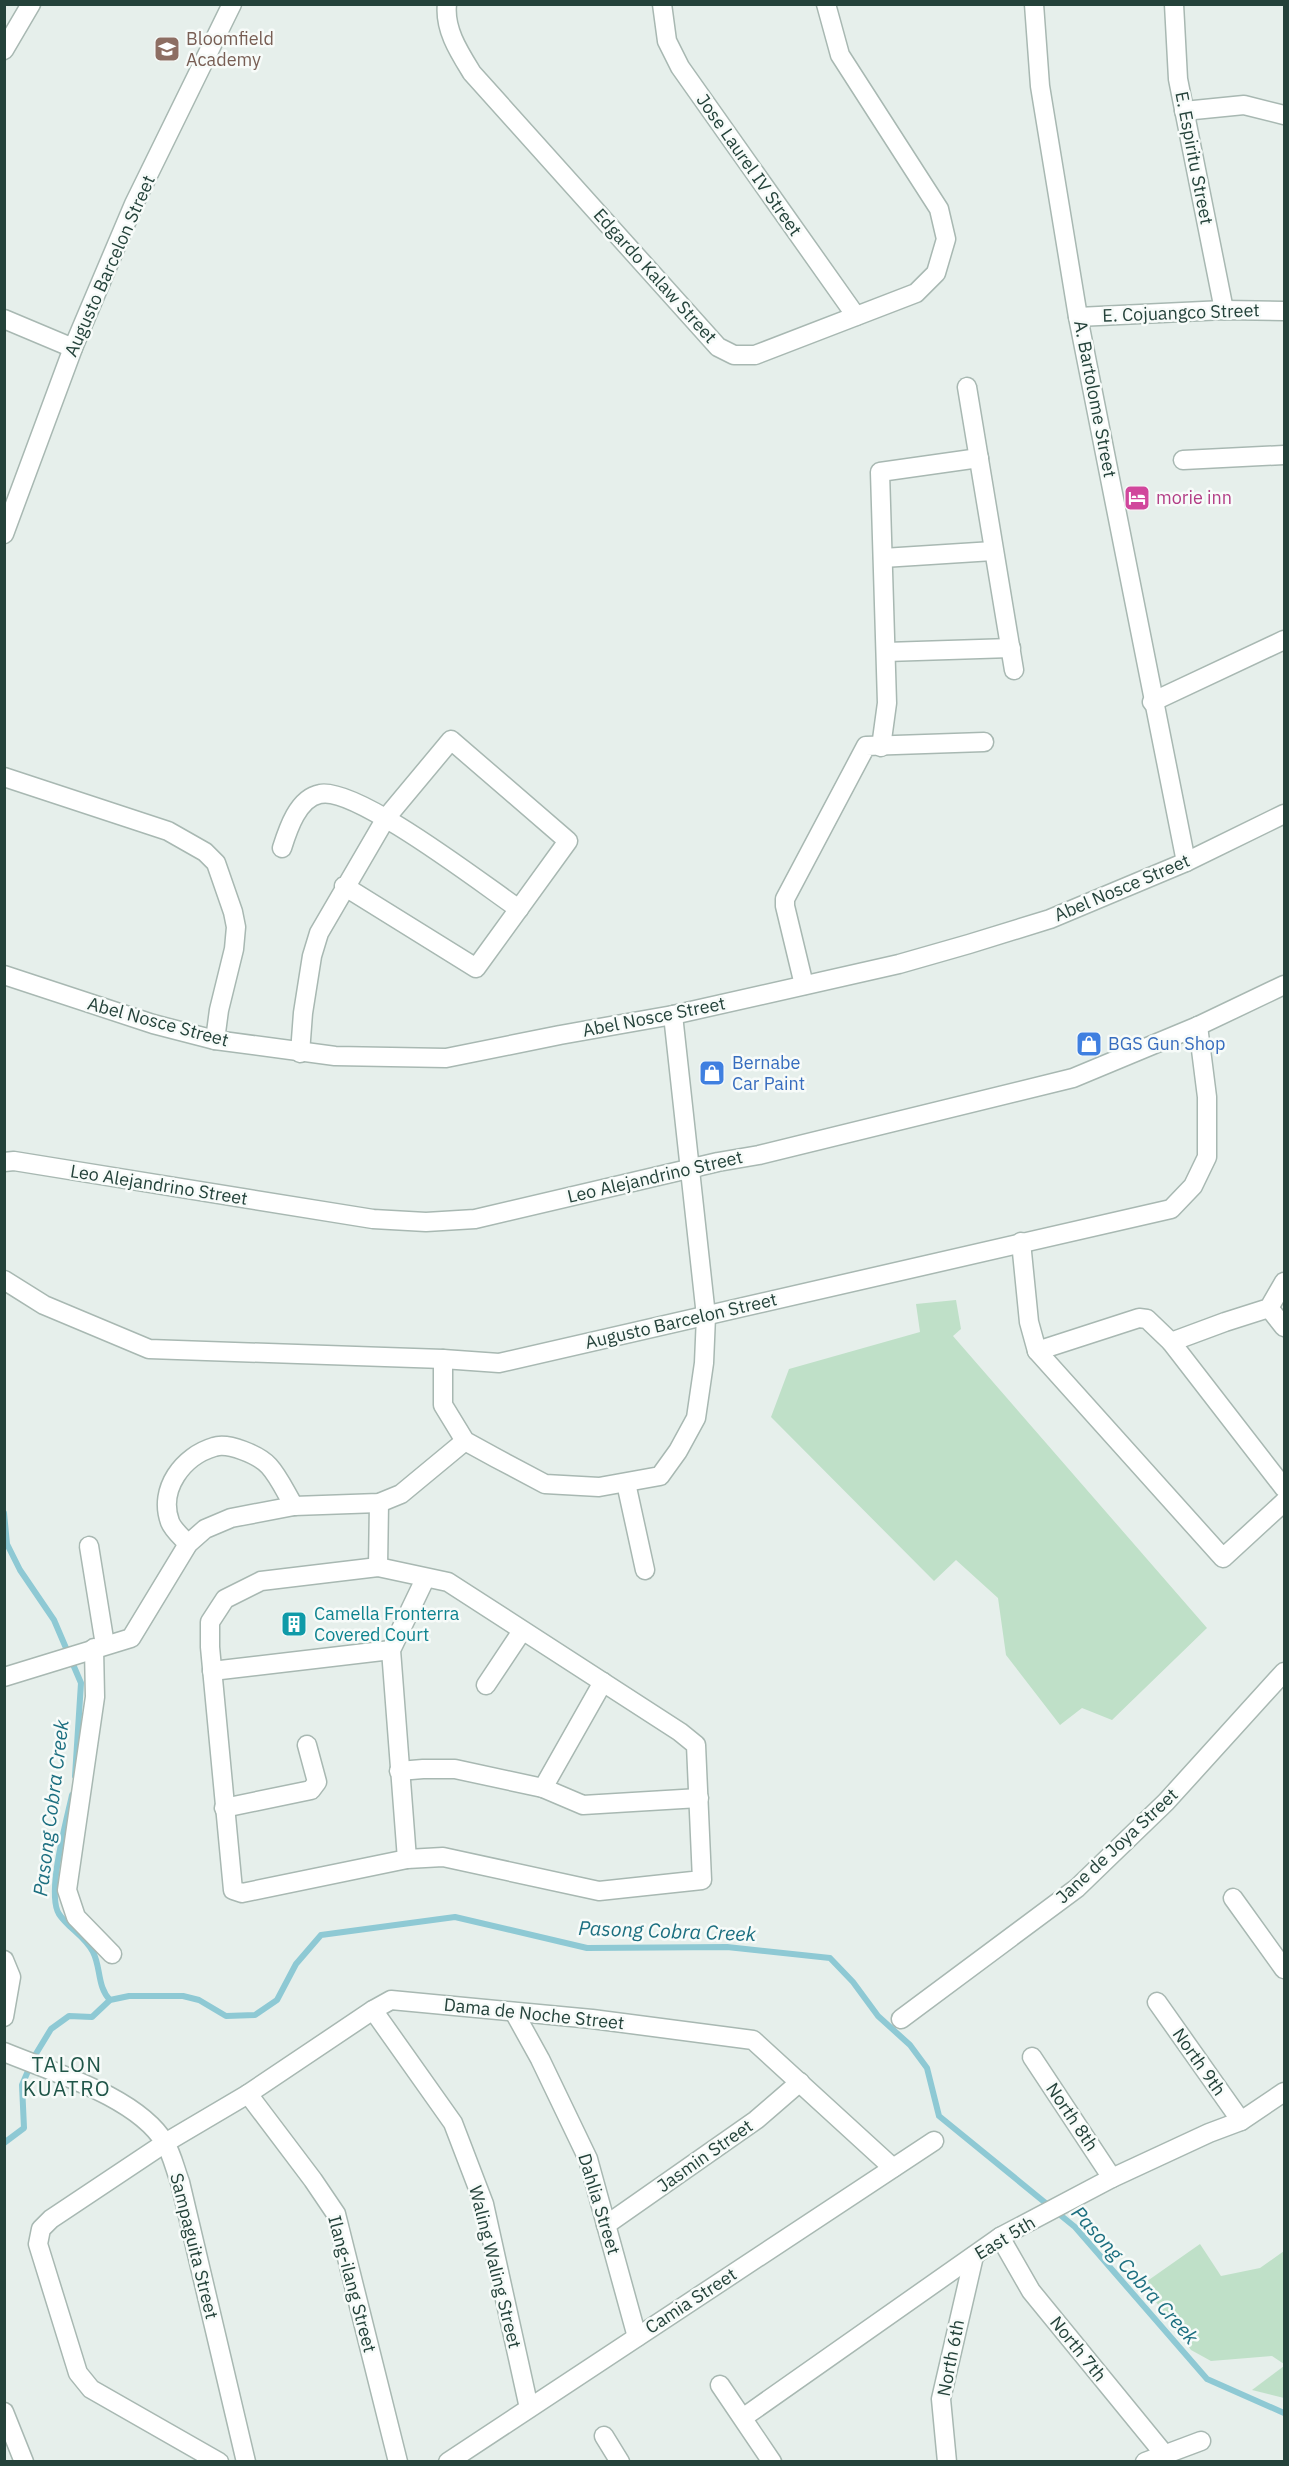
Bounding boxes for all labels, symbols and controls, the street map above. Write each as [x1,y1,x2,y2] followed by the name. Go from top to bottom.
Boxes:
[186,27,274,71] place label: Bloomfield Academy
[152,34,182,64] school or university icon: Bloomfield Academy
[692,89,807,240] street label: Jose Laurel IV Street
[1170,89,1219,226] street label: E. Espiritu Street
[59,172,160,360] street label: Augusto Barcelon Street
[589,203,722,348] street label: Edgardo Kalaw Street
[1102,298,1260,327] street label: E. Cojuangco Street
[1069,318,1122,479] street label: A. Bartolome Street
[1122,483,1152,513] hotel icon: morie inn
[1156,486,1232,509] place label: morie inn
[1051,849,1193,926] street label: Abel Nosce Street
[581,991,727,1042] street label: Abel Nosce Street
[85,992,231,1051] street label: Abel Nosce Street
[1074,1029,1104,1059] shop icon: BGS Gun Shop
[1108,1032,1225,1055] place label: BGS Gun Shop
[732,1051,805,1095] place label: Bernabe Car Paint
[697,1058,727,1088] shop icon: Bernabe Car Paint
[565,1145,745,1208] street label: Leo Alejandrino Street
[69,1159,249,1210] street label: Leo Alejandrino Street
[583,1287,779,1354] street label: Augusto Barcelon Street
[314,1602,460,1646] place label: Camella Fronterra Covered Court
[279,1609,309,1639] building icon: Camella Fronterra Covered Court
[26,1717,75,1898] water label: Pasong Cobra Creek
[1051,1783,1183,1908] street label: Jane de Joya Street
[578,1914,757,1947] water label: Pasong Cobra Creek
[443,1993,625,2034] street label: Dama de Noche Street
[1168,2023,1231,2100] street label: North 9th
[23,2050,111,2102] district label: TALON KUATRO
[1041,2078,1104,2155] street label: North 8th
[652,2114,757,2197] street label: Jasmin Street
[573,2151,626,2257] street label: Dahlia Street
[165,2171,224,2321] street label: Sampaguita Street
[464,2183,527,2351] street label: Waling Waling Street
[1066,2200,1205,2350] water label: Pasong Cobra Creek
[970,2211,1039,2265] street label: East 5th
[323,2213,382,2355] street label: Ilang-ilang Street
[641,2263,741,2339] street label: Camia Street
[1045,2311,1112,2386] street label: North 7th
[932,2318,969,2398] street label: North 6th

